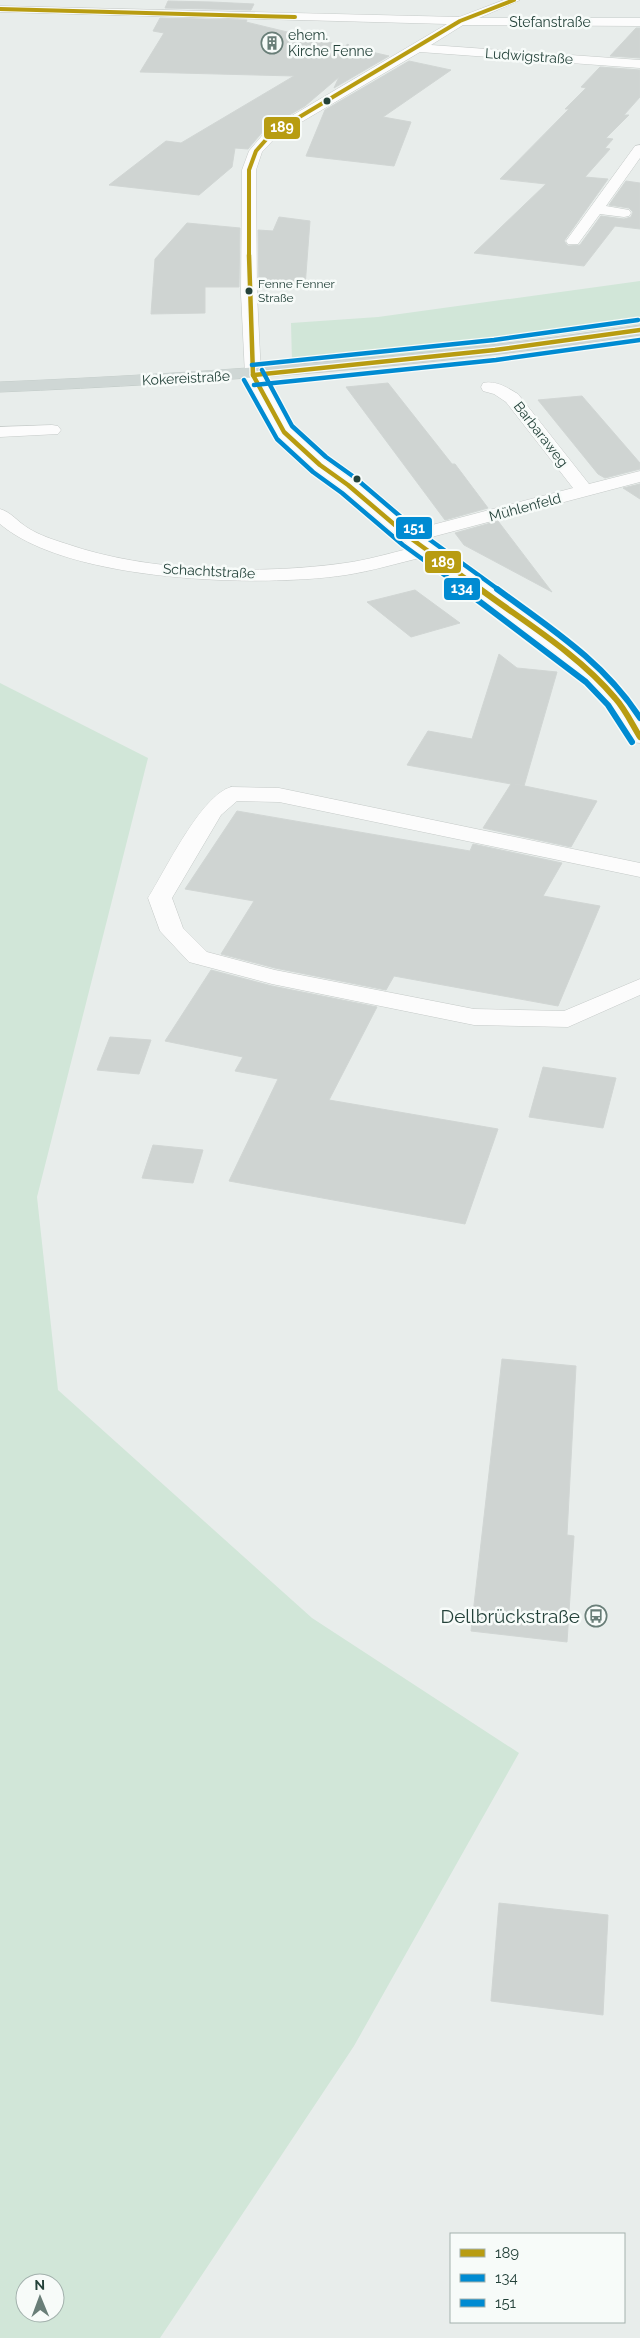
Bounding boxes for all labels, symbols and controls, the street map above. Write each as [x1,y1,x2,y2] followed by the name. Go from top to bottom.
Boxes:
[509,14,591,30] street label: Stefanstraße
[288,27,373,59] place label: ehem. Kirche Fenne
[260,31,284,55] building icon: ehem. Kirche Fenne
[484,45,574,67] street label: Ludwigstraße
[322,96,332,106] unlabelled marker
[263,116,301,140] line badge: 189
[270,119,294,135] text: 189
[258,277,336,305] place label: Fenne Fenner Straße
[244,286,254,296] marker: Fenne Fenner Straße
[142,368,230,388] street label: Kokereistraße
[511,398,571,470] street label: Barbaraweg
[352,474,362,484] unlabelled marker
[487,490,563,524] street label: Mühlenfeld
[395,516,433,540] line badge: 151
[403,520,425,536] text: 151
[424,550,462,574] line badge: 189
[431,554,455,570] text: 189
[162,561,256,581] street label: Schachtstraße
[443,577,481,601] line badge: 134
[451,580,473,596] text: 134
[584,1604,608,1628] bus stop icon: Dellbrückstraße
[441,1605,580,1627] place label: Dellbrückstraße
[450,2233,625,2323] legend
[495,2244,519,2262] text: 189
[495,2269,518,2287] text: 134
[15,2273,65,2323] north arrow
[34,2277,45,2293] text: N
[495,2294,517,2312] text: 151

